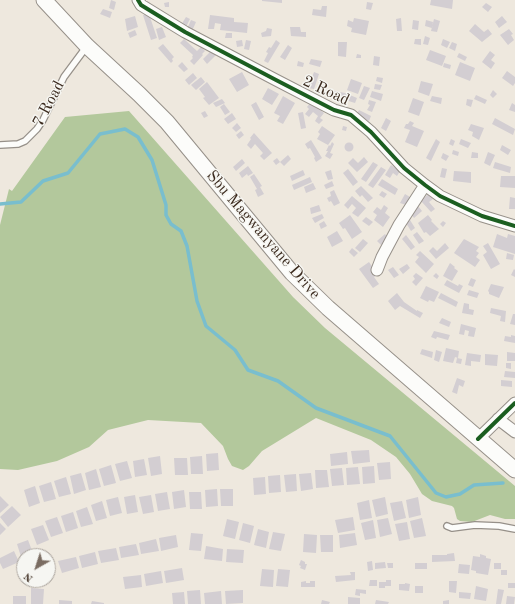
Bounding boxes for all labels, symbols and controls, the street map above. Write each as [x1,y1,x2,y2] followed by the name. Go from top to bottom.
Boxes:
[300,72,352,110] street label: 2 Road
[29,78,69,130] street label: 7 Road
[202,167,324,303] street label: Sbu Magwanyane Drive
[16,548,56,588] north arrow
[22,570,35,584] text: N

